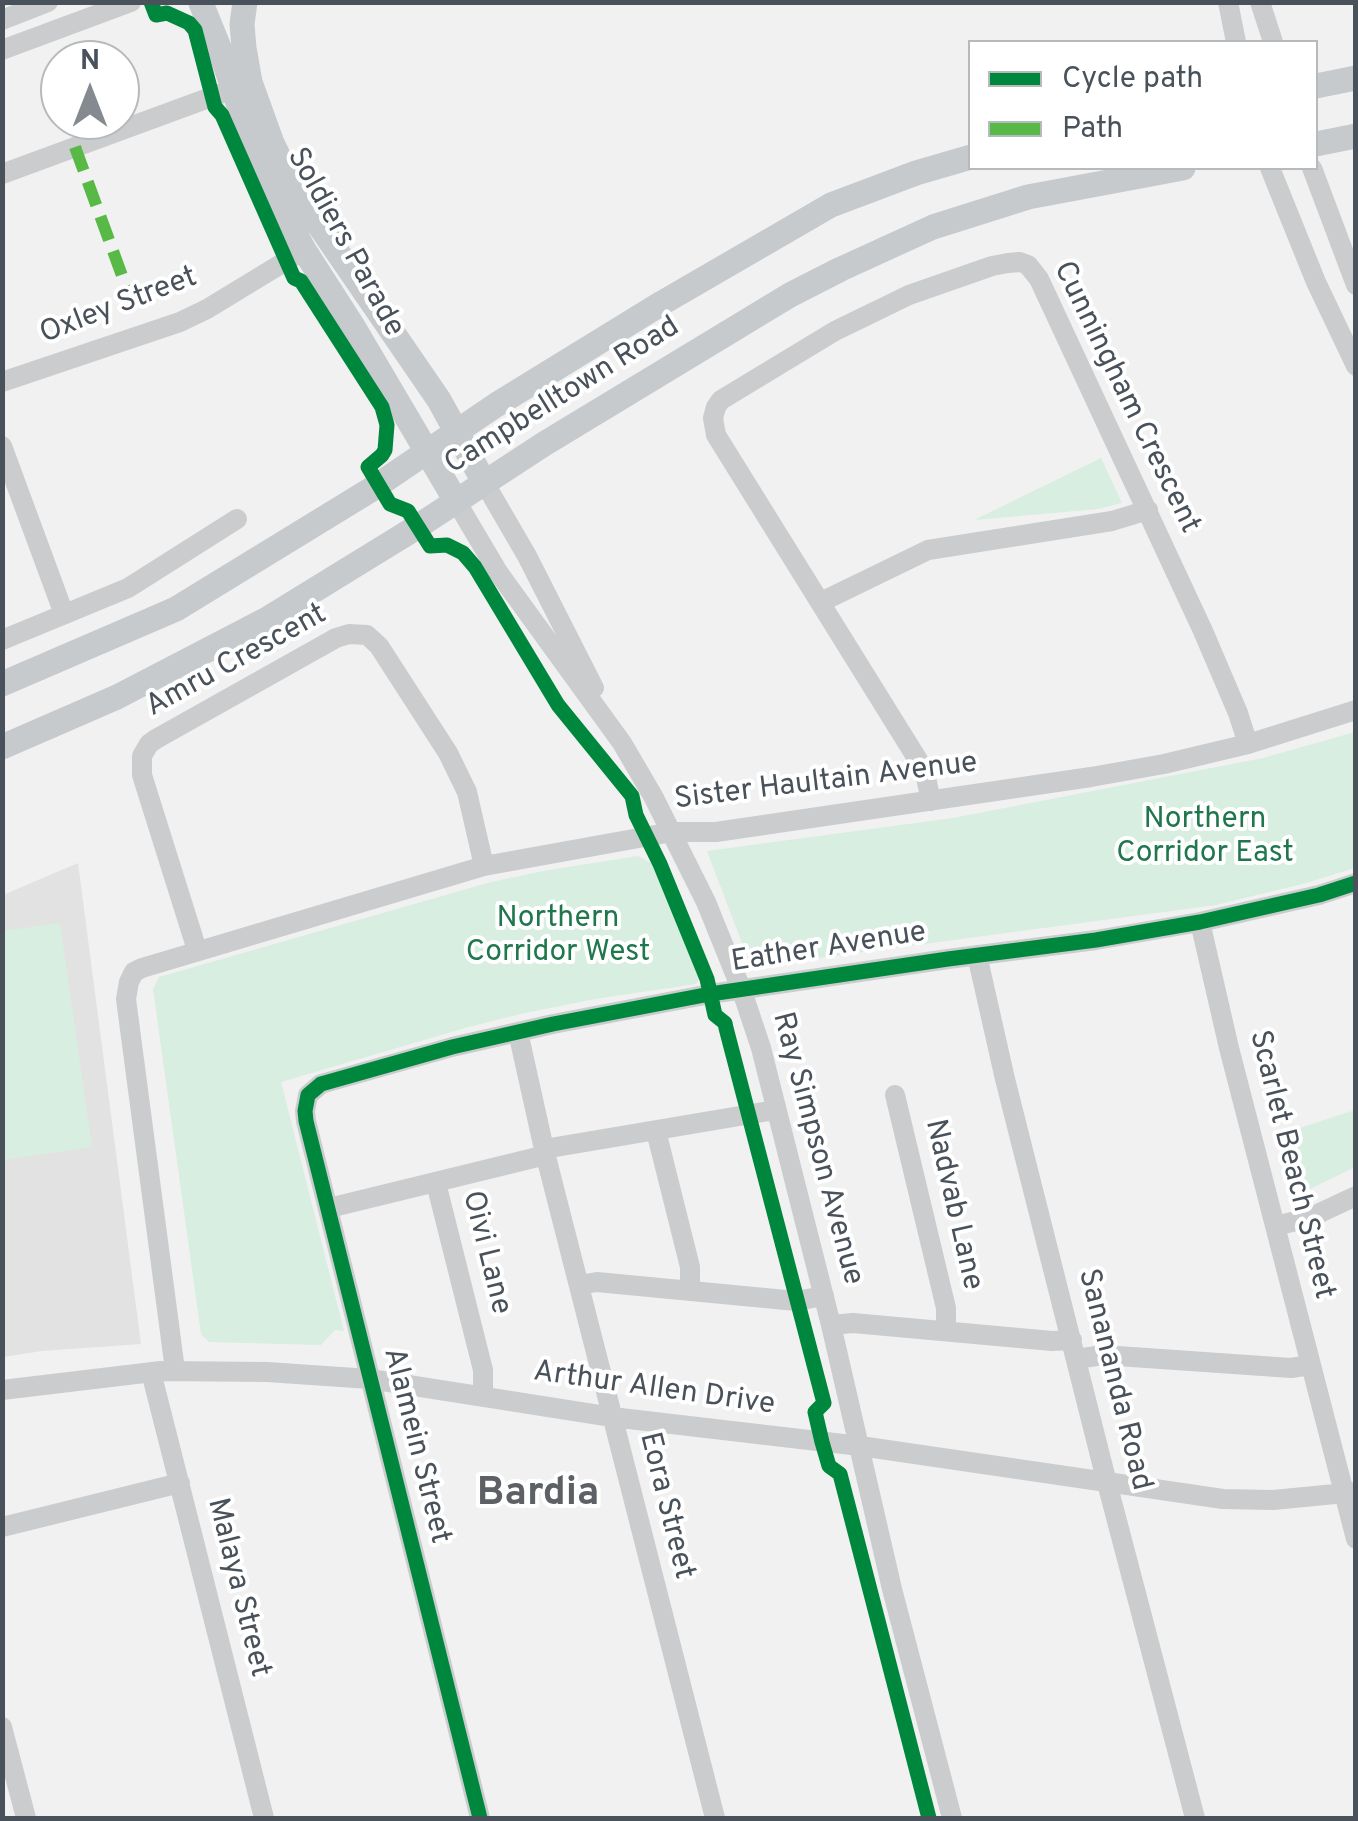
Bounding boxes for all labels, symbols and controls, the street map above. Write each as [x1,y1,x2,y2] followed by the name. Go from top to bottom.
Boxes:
[40,40,140,140] north arrow
[968,40,1318,170] legend
[80,44,100,80] text: N
[1062,61,1203,98] text: Cycle path
[1062,111,1123,148] text: Path
[277,142,411,344] street label: Soldiers Parade
[1044,256,1206,540] street label: Cunningham Crescent
[35,261,203,353] street label: Oxley Street
[439,310,687,484] street label: Campbelltown Road
[140,598,334,726] street label: Amru Crescent
[673,747,979,819] street label: Sister Haultain Avenue
[1116,803,1294,874] park label: Northern Corridor East
[466,902,650,972] park label: Northern Corridor West
[729,916,929,982] street label: Eather Avenue
[762,1009,870,1289] street label: Ray Simpson Avenue
[1239,1027,1341,1303] street label: Scarlet Beach Street
[915,1116,989,1294] street label: Nadvab Lane
[452,1188,518,1318] street label: Oivi Lane
[1068,1265,1158,1495] street label: Sanananda Road
[373,1344,457,1548] street label: Alamein Street
[531,1355,777,1425] street label: Arthur Allen Drive
[629,1429,701,1583] street label: Eora Street
[477,1472,599,1520] district label: Bardia
[197,1495,277,1681] street label: Malaya Street

